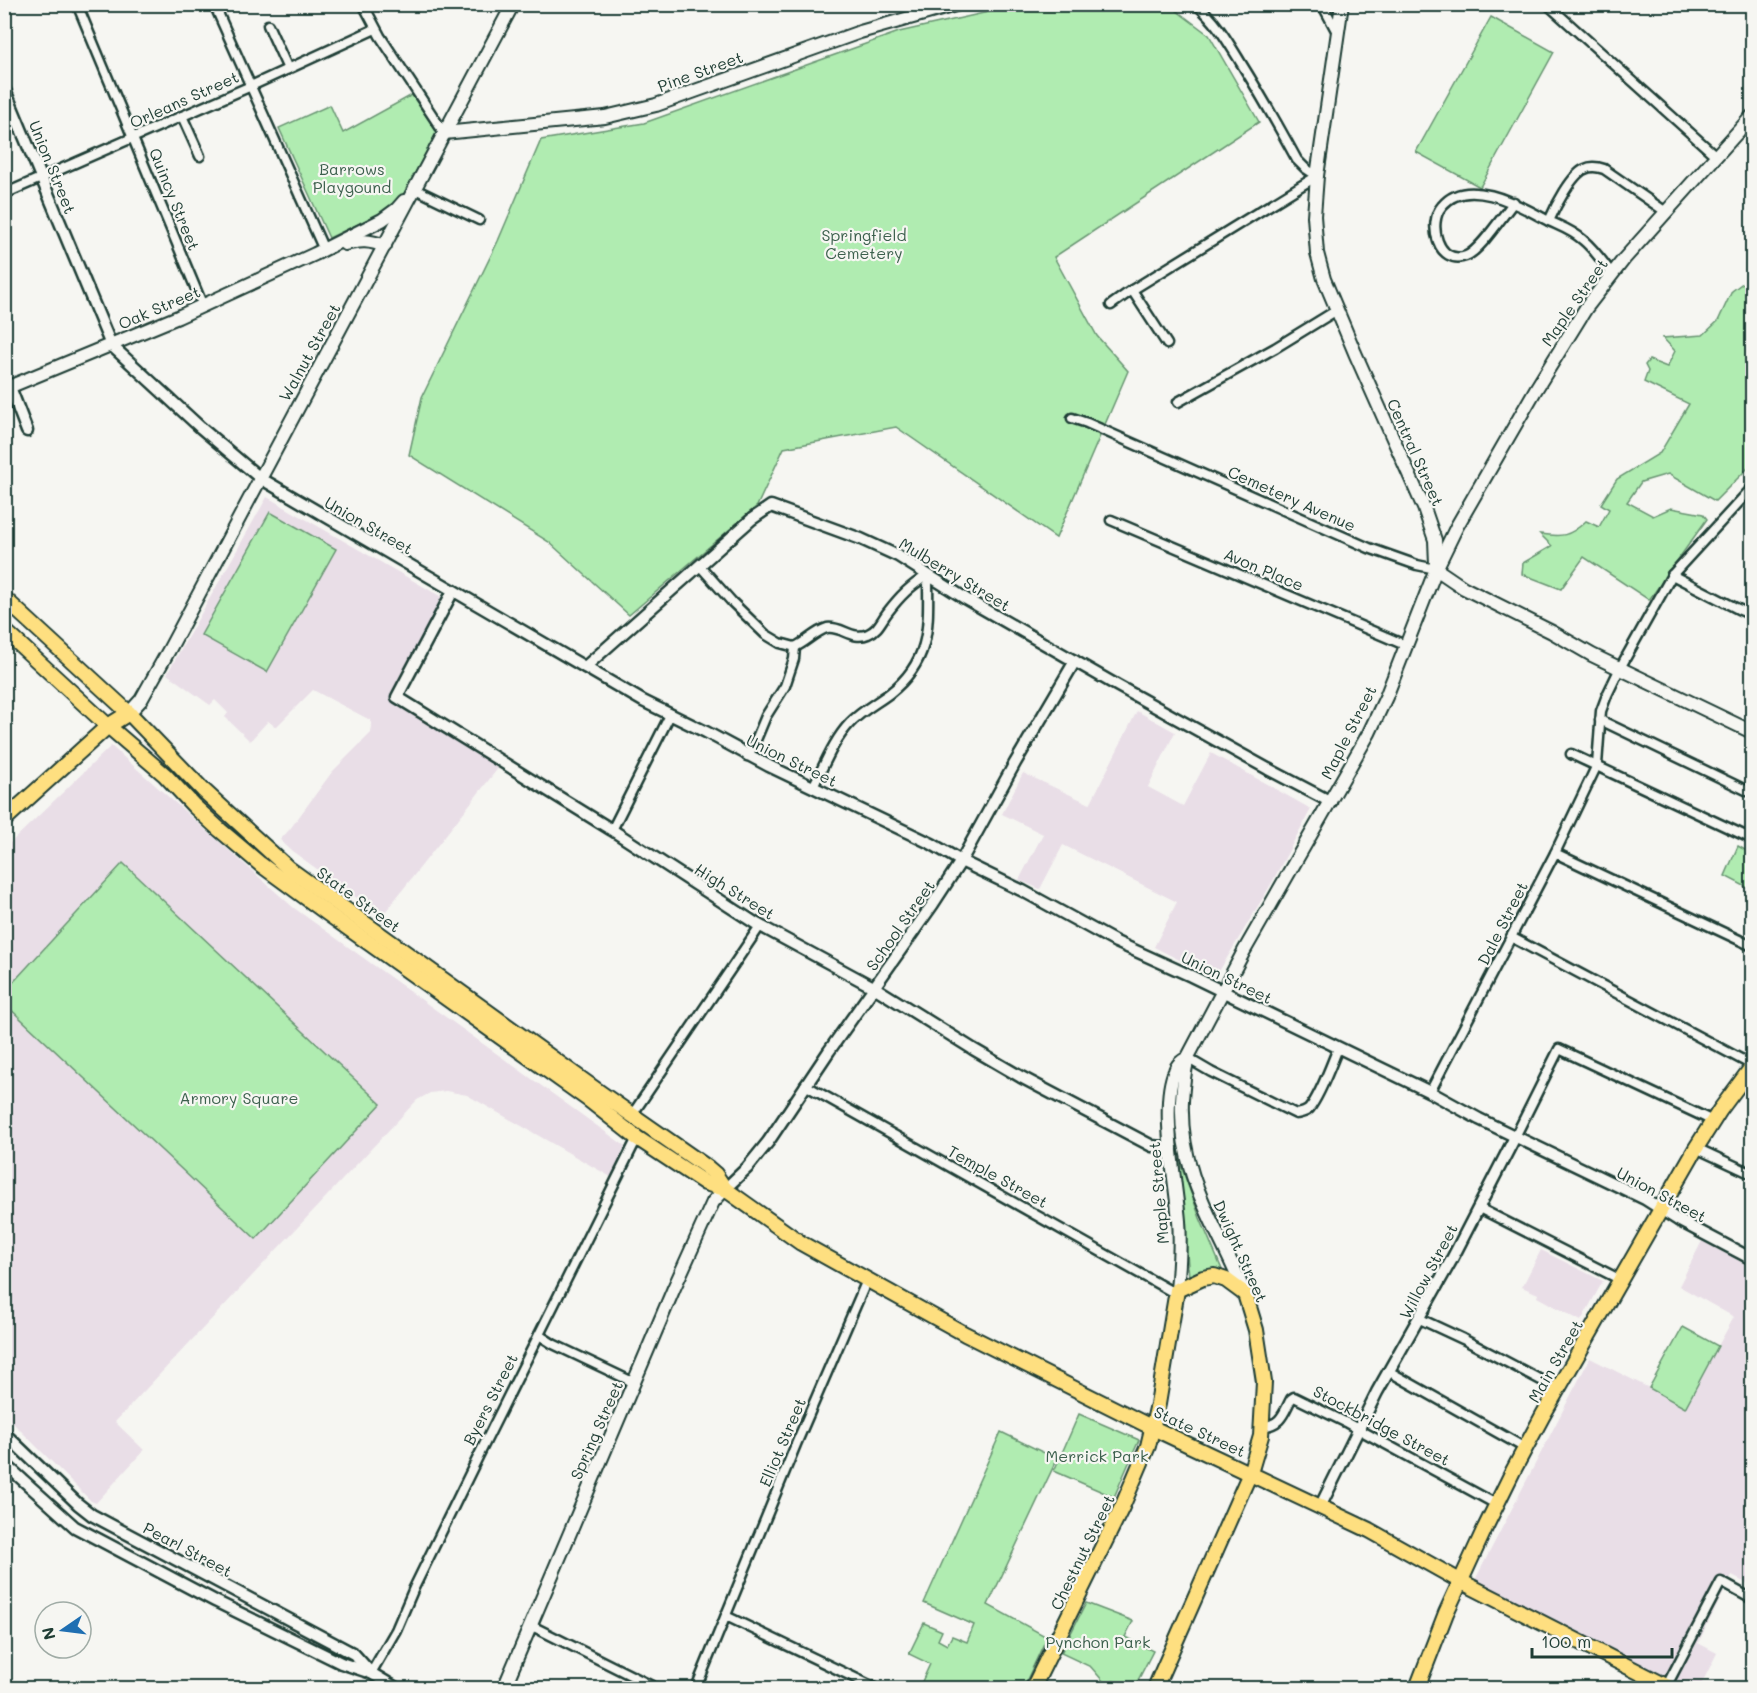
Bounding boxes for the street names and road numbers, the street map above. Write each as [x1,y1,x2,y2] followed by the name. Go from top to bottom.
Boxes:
[654,46,746,96] street label: Pine Street
[126,66,242,132] street label: Orleans Street
[25,117,81,217] street label: Union Street
[145,145,205,253] street label: Quincy Street
[1536,254,1612,350] street label: Maple Street
[115,280,203,334] street label: Oak Street
[273,299,345,405] street label: Walnut Street
[1383,395,1449,509] street label: Central Street
[1225,460,1359,536] street label: Cemetery Avenue
[321,491,417,559] street label: Union Street
[896,533,1014,615] street label: Mulberry Street
[1221,543,1307,595] street label: Avon Place
[1315,682,1381,782] street label: Maple Street
[743,729,841,791] street label: Union Street
[691,858,779,924] street label: High Street
[313,861,405,937] street label: State Street
[861,875,939,975] street label: School Street
[1472,878,1532,968] street label: Dale Street
[1178,946,1276,1008] street label: Union Street
[944,1140,1052,1212] street label: Temple Street
[1143,1141,1173,1245] street label: Maple Street
[1613,1162,1711,1226] street label: Union Street
[1209,1197,1273,1305] street label: Dwight Street
[1394,1220,1462,1322] street label: Willow Street
[1523,1316,1587,1406] street label: Main Street
[458,1350,522,1448] street label: Byers Street
[565,1377,627,1483] street label: Spring Street
[1310,1380,1454,1470] street label: Stockbridge Street
[754,1394,810,1490] street label: Elliot Street
[1151,1401,1249,1461] street label: State Street
[1045,1491,1119,1613] street label: Chestnut Street
[140,1517,236,1581] street label: Pearl Street

